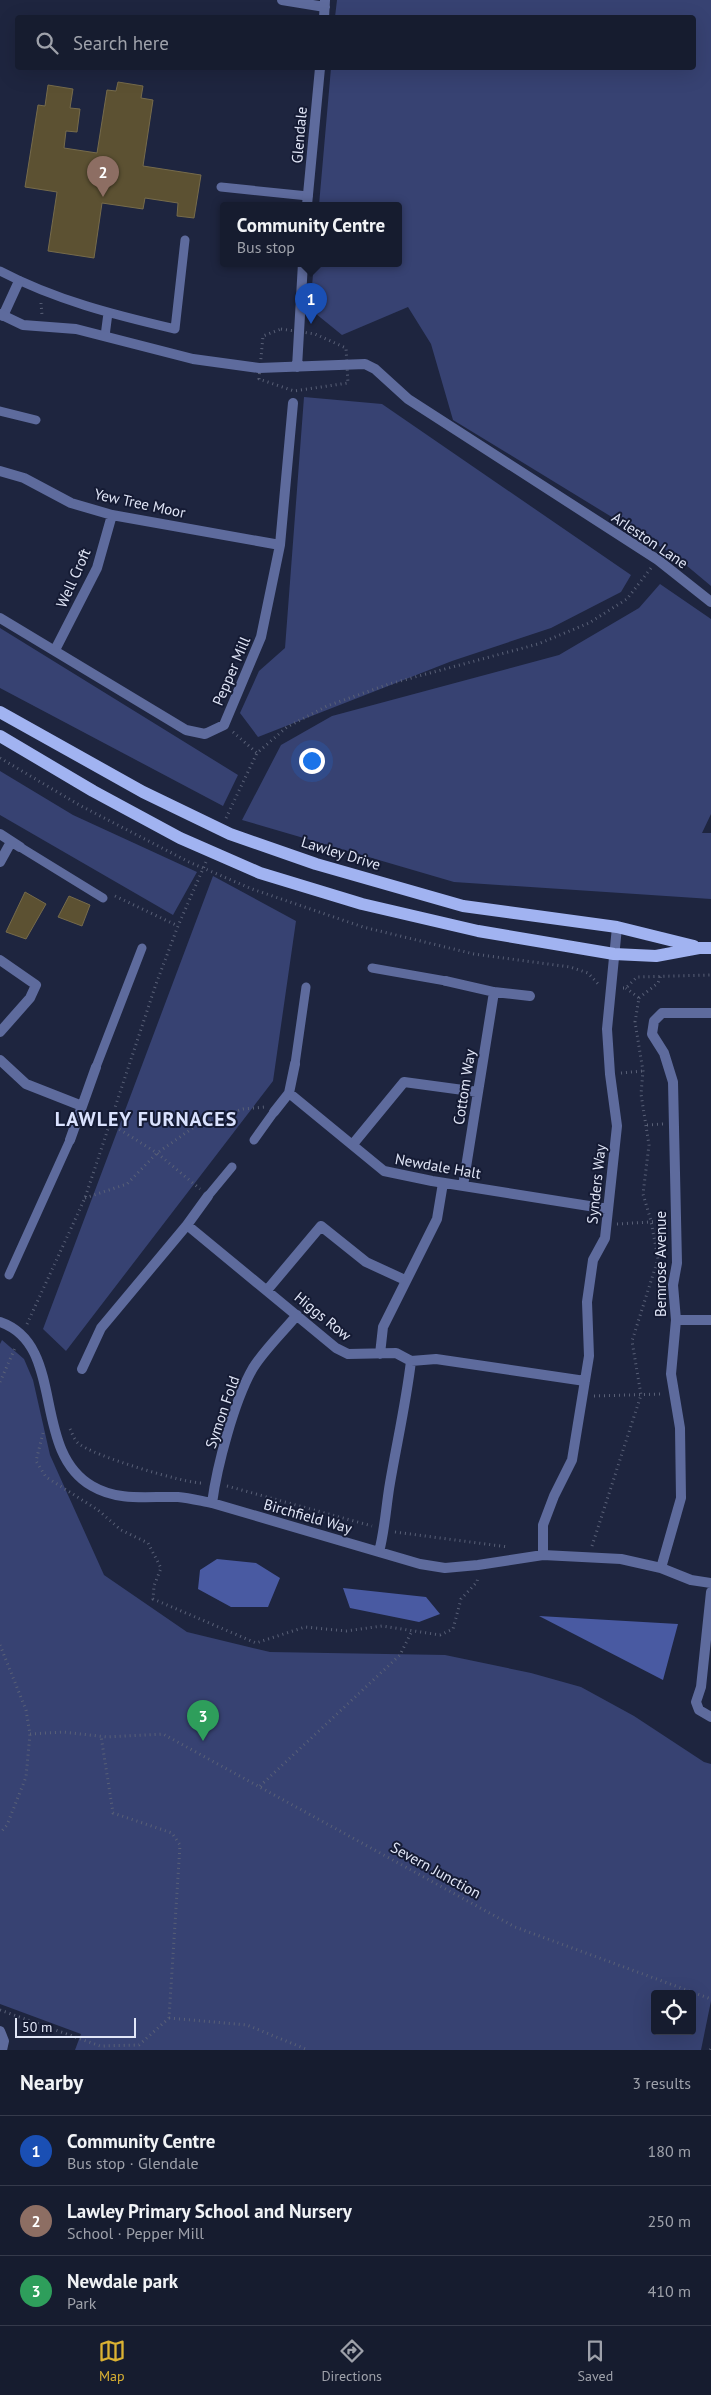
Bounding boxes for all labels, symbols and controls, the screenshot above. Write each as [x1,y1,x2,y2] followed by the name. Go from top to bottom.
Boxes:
[15,15,696,70] search box
[33,29,61,57] icon: search
[73,31,169,55] text: Search here
[287,106,311,164] street label: Glendale
[87,156,119,197] pin: 2
[220,202,402,267] popup
[237,213,385,237] text: Community Centre
[237,237,295,257] text: Bus stop
[295,283,327,324] pin: 1
[93,484,187,522] street label: Yew Tree Moor
[608,507,692,573] street label: Arleston Lane
[51,545,95,611] street label: Well Croft
[208,633,254,708] street label: Pepper Mill
[299,748,325,774] your location
[299,832,383,874] street label: Lawley Drive
[449,1048,479,1126] street label: Cottom Way
[55,1106,237,1132] district label: LAWLEY FURNACES
[582,1143,610,1225] street label: Synders Way
[393,1149,483,1183] street label: Newdale Halt
[651,1211,670,1317] street label: Bemrose Avenue
[291,1287,355,1345] street label: Higgs Row
[201,1373,243,1451] street label: Symon Fold
[262,1494,354,1538] street label: Birchfield Way
[187,1700,219,1741] pin: 3
[388,1837,484,1903] street label: Severn Junction
[651,1990,696,2035] map controls
[651,1990,696,2035] button: locate
[15,2015,136,2038] scale bar
[22,2018,52,2036] text: 50 m
[20,2069,83,2096] text: Nearby
[632,2073,691,2093] text: 3 results
[67,2129,215,2153] text: Community Centre
[31,2141,41,2161] text: 1
[648,2141,691,2161] text: 180 m
[67,2153,199,2173] text: Bus stop · Glendale
[67,2199,352,2223] text: Lawley Primary School and Nursery
[31,2211,41,2231] text: 2
[648,2211,691,2231] text: 250 m
[67,2223,204,2243] text: School · Pepper Mill
[67,2269,178,2293] text: Newdale park
[31,2281,41,2301] text: 3
[648,2281,691,2301] text: 410 m
[67,2293,96,2313] text: Park
[98,2337,126,2385] tab: Map
[321,2337,382,2385] tab: Directions
[578,2337,613,2385] tab: Saved

